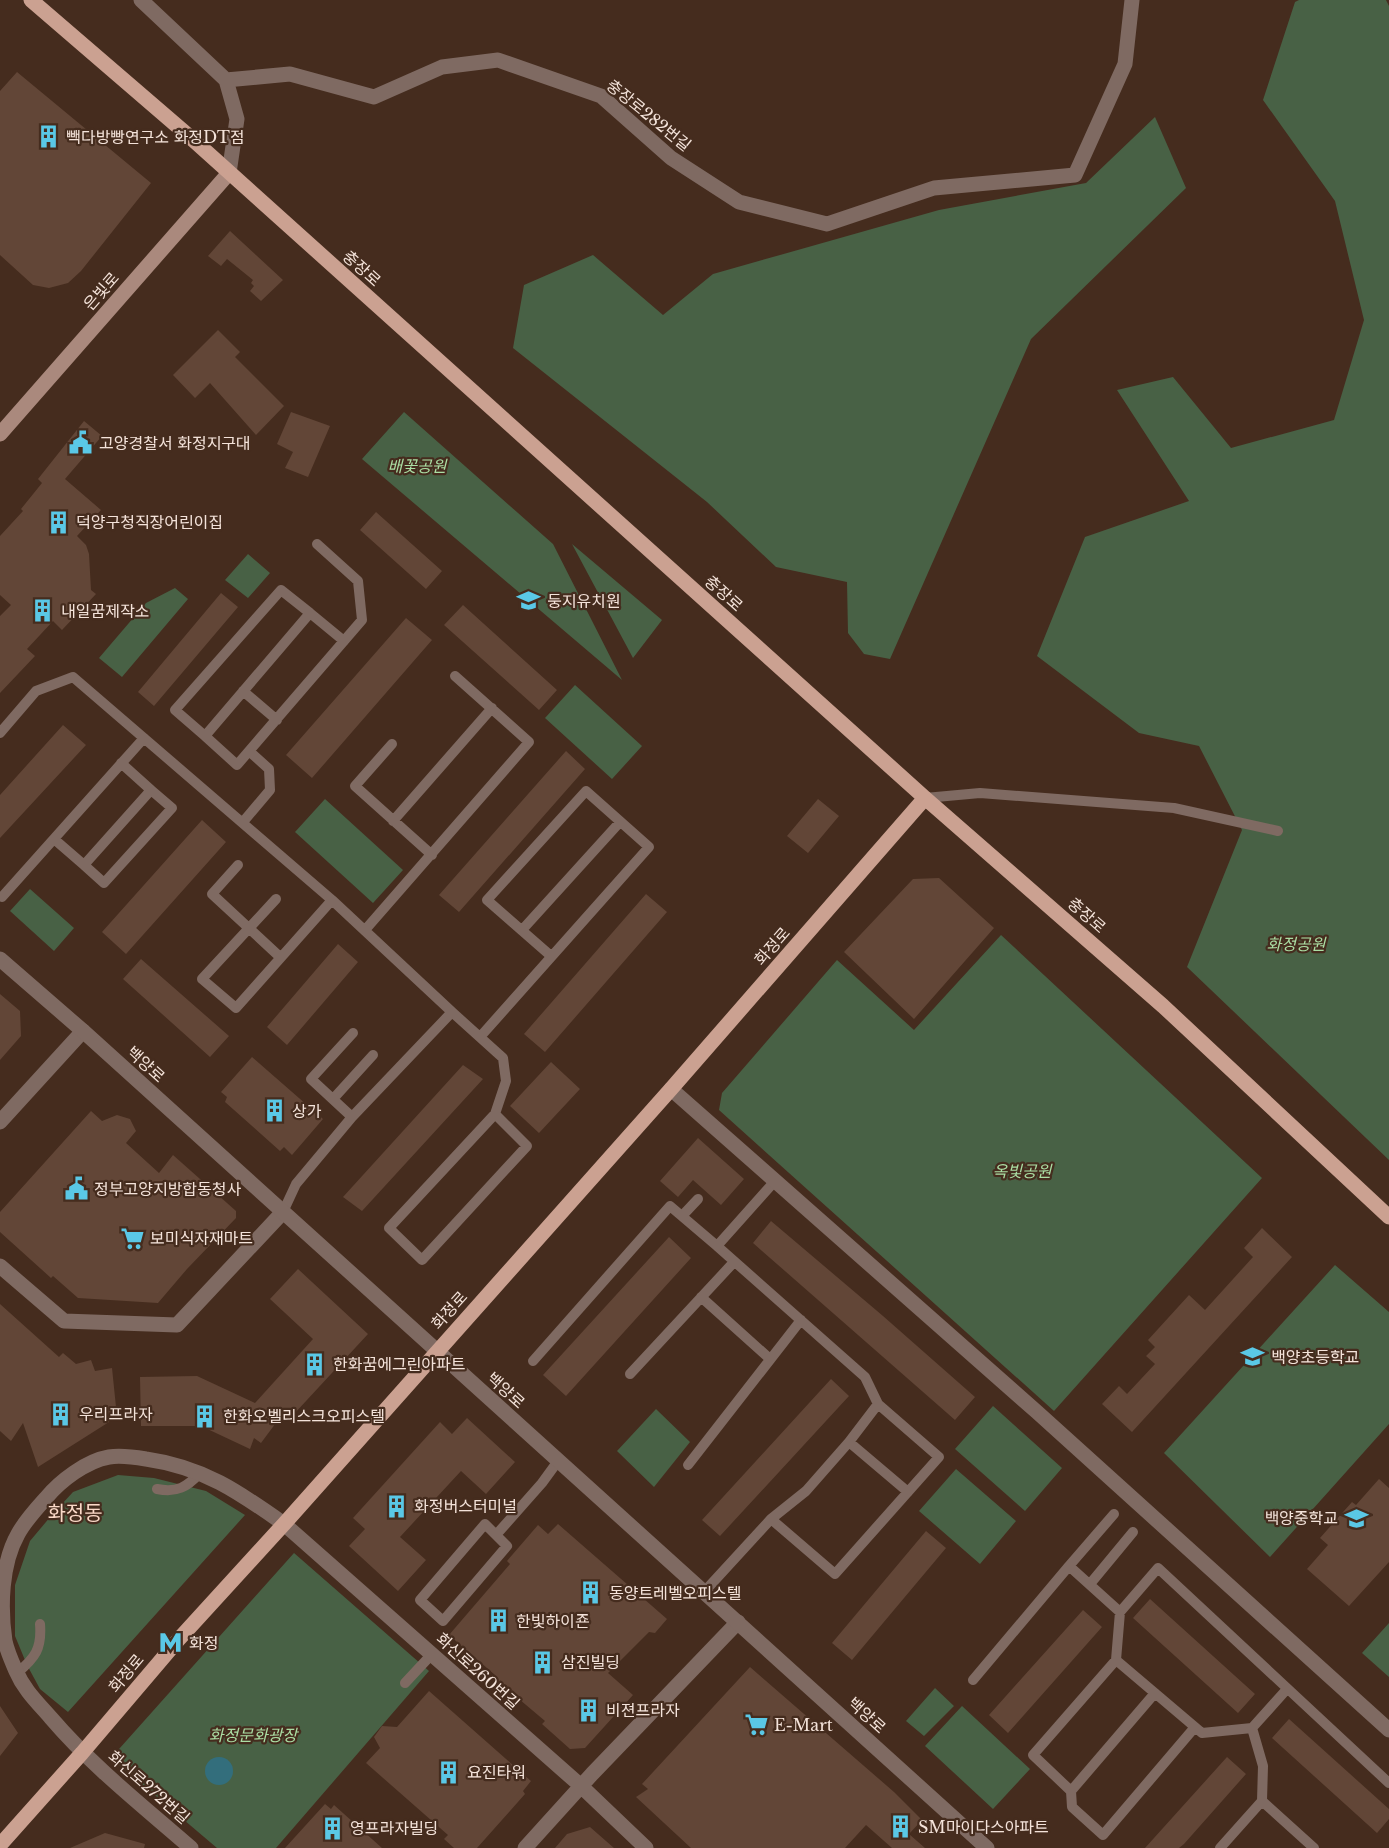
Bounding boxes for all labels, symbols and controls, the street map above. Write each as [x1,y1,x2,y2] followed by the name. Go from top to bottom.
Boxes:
[603,75,695,155] street label: 충장로282번길
[35,124,61,150] building icon: 빽다방빵연구소 화정DT점
[66,127,245,147] place label: 빽다방빵연구소 화정DT점
[339,246,385,290] street label: 충장로
[79,268,123,314] street label: 은빛로
[68,430,94,456] public building icon: 고양경찰서 화정지구대
[99,433,251,453] place label: 고양경찰서 화정지구대
[388,456,448,476] park label: 배꽃공원
[45,509,71,535] building icon: 덕양구청직장어린이집
[76,512,223,532] place label: 덕양구청직장어린이집
[701,571,747,615] street label: 충장로
[516,588,542,614] school or university icon: 둥지유치원
[547,591,621,611] place label: 둥지유치원
[30,598,56,624] building icon: 내일꿈제작소
[61,601,149,621] place label: 내일꿈제작소
[1064,893,1110,937] street label: 충장로
[750,923,794,969] street label: 화정로
[1267,934,1327,954] park label: 화정공원
[123,1042,169,1086] street label: 백양로
[261,1098,287,1124] building icon: 상가
[292,1101,322,1121] place label: 상가
[993,1161,1053,1181] park label: 옥빛공원
[63,1176,89,1202] public building icon: 정부고양지방합동청사
[94,1179,241,1199] place label: 정부고양지방합동청사
[119,1225,145,1251] supermarket icon: 보미식자재마트
[150,1228,253,1248] place label: 보미식자재마트
[427,1287,471,1333] street label: 화정로
[1240,1344,1266,1370] school or university icon: 백양초등학교
[1271,1347,1359,1367] place label: 백양초등학교
[302,1351,328,1377] building icon: 한화꿈에그린아파트
[333,1354,465,1374] place label: 한화꿈에그린아파트
[483,1368,529,1412] street label: 백양로
[48,1401,74,1427] building icon: 우리프라자
[192,1403,218,1429] building icon: 한화오벨리스크오피스텔
[79,1404,153,1424] place label: 우리프라자
[223,1406,385,1426] place label: 한화오벨리스크오피스텔
[383,1493,409,1519] building icon: 화정버스터미널
[414,1496,517,1516] place label: 화정버스터미널
[47,1501,103,1525] district label: 화정동
[1343,1505,1369,1531] school or university icon: 백양중학교
[1264,1508,1338,1528] place label: 백양중학교
[578,1580,604,1606] building icon: 동양트레벨오피스텔
[609,1583,741,1603] place label: 동양트레벨오피스텔
[485,1608,511,1634] building icon: 한빛하이죤
[516,1611,590,1631] place label: 한빛하이죤
[432,1628,524,1714] street label: 화신로260번길
[158,1630,184,1656] metro station icon: 화정
[189,1633,218,1653] place label: 화정
[104,1649,148,1696] street label: 화정로
[530,1649,556,1675] building icon: 삼진빌딩
[561,1652,620,1672] place label: 삼진빌딩
[844,1693,890,1737] street label: 백양로
[575,1697,601,1723] building icon: 비젼프라자
[606,1700,680,1720] place label: 비젼프라자
[743,1712,769,1738] supermarket icon: E-Mart
[774,1715,833,1735] place label: E-Mart
[209,1725,299,1745] park label: 화정문화광장
[104,1746,194,1828] street label: 화신로272번길
[436,1759,462,1785] building icon: 요진타워
[467,1762,526,1782] place label: 요진타워
[887,1814,913,1840] building icon: SM마이다스아파트
[319,1815,345,1841] building icon: 영프라자빌딩
[918,1817,1049,1837] place label: SM마이다스아파트
[350,1818,438,1838] place label: 영프라자빌딩

